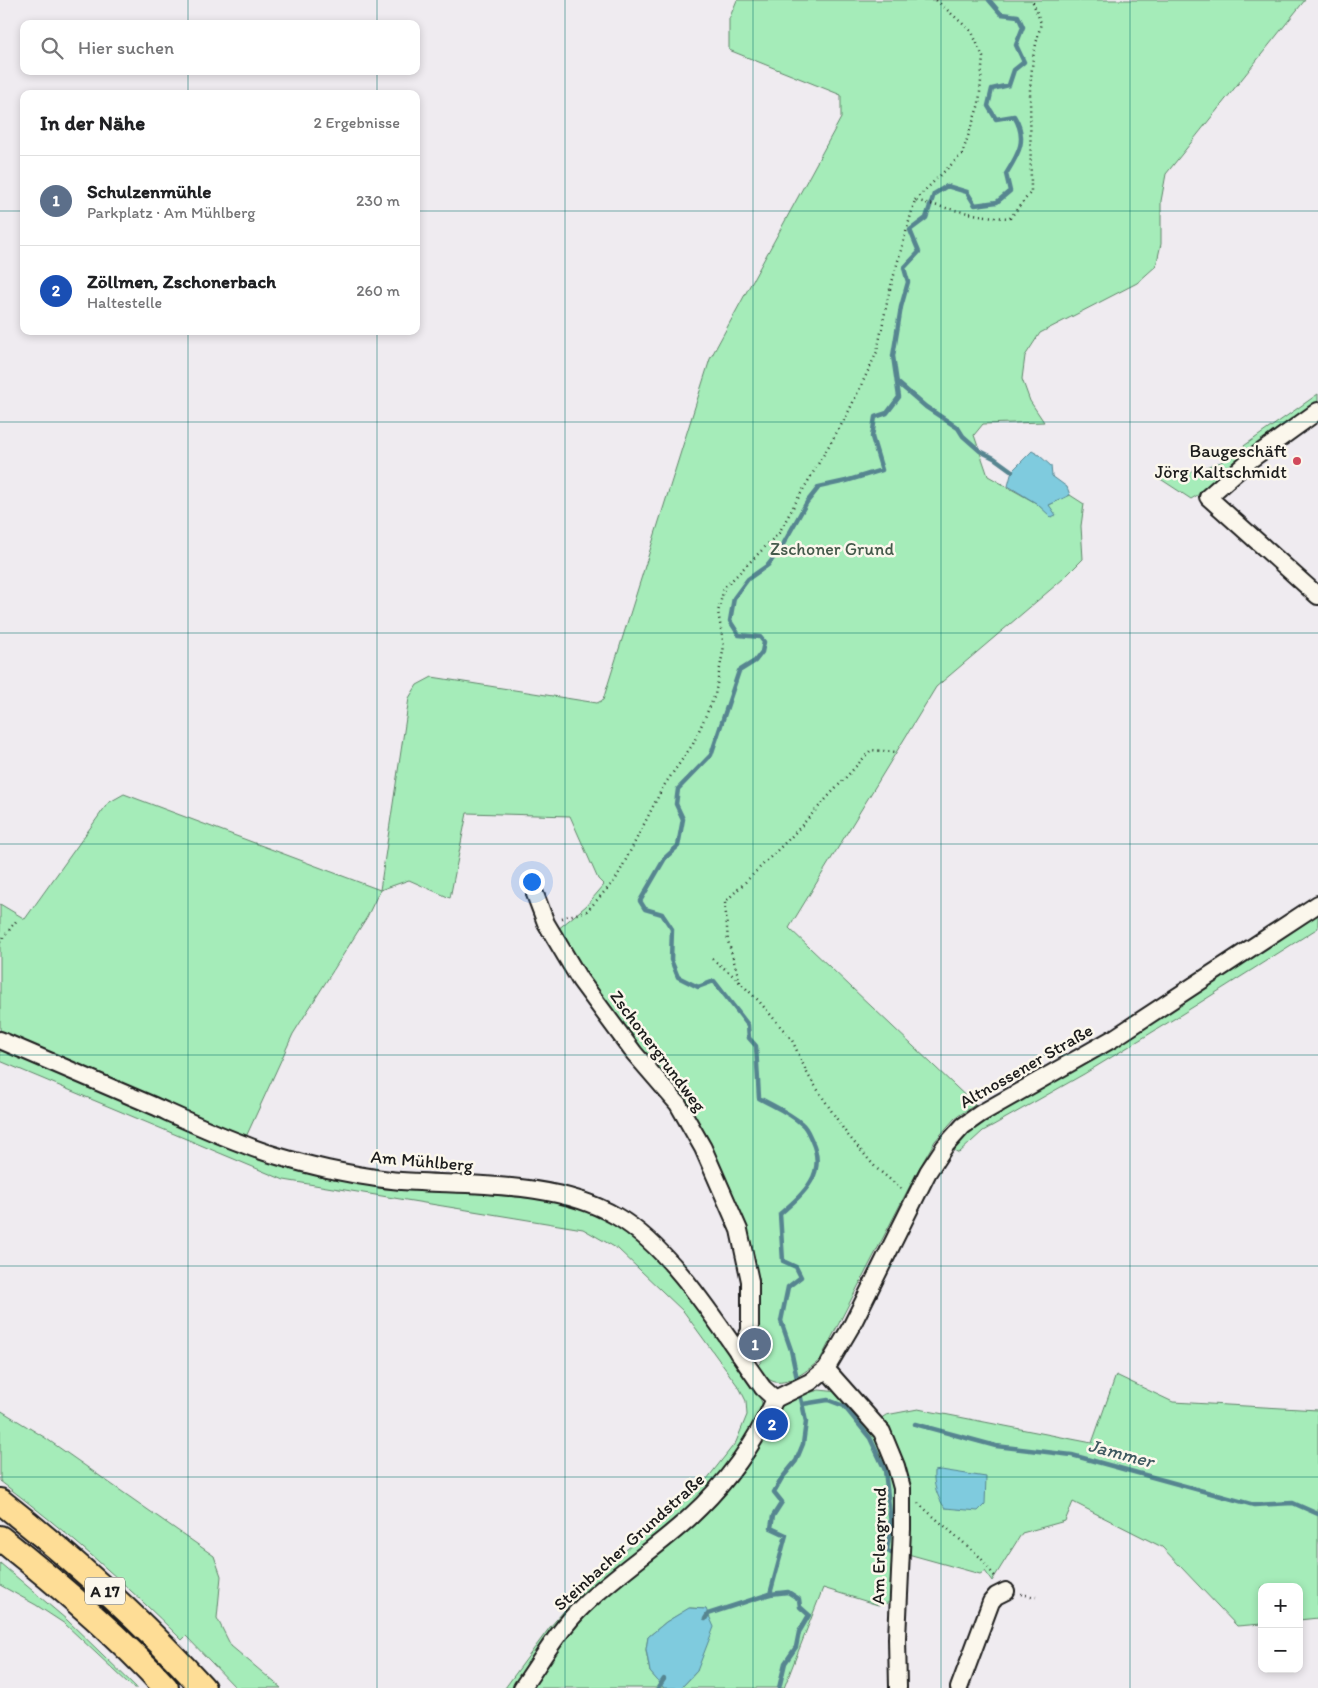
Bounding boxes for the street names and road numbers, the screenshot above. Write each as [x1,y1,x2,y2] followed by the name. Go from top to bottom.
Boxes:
[605,986,711,1117] street label: Zschonergrundweg
[955,1019,1097,1113] street label: Altnossener Straße
[370,1146,475,1177] street label: Am Mühlberg
[549,1468,709,1616] street label: Steinbacher Grundstraße
[867,1487,891,1605] street label: Am Erlengrund
[85,1578,125,1604] road number: A 17

